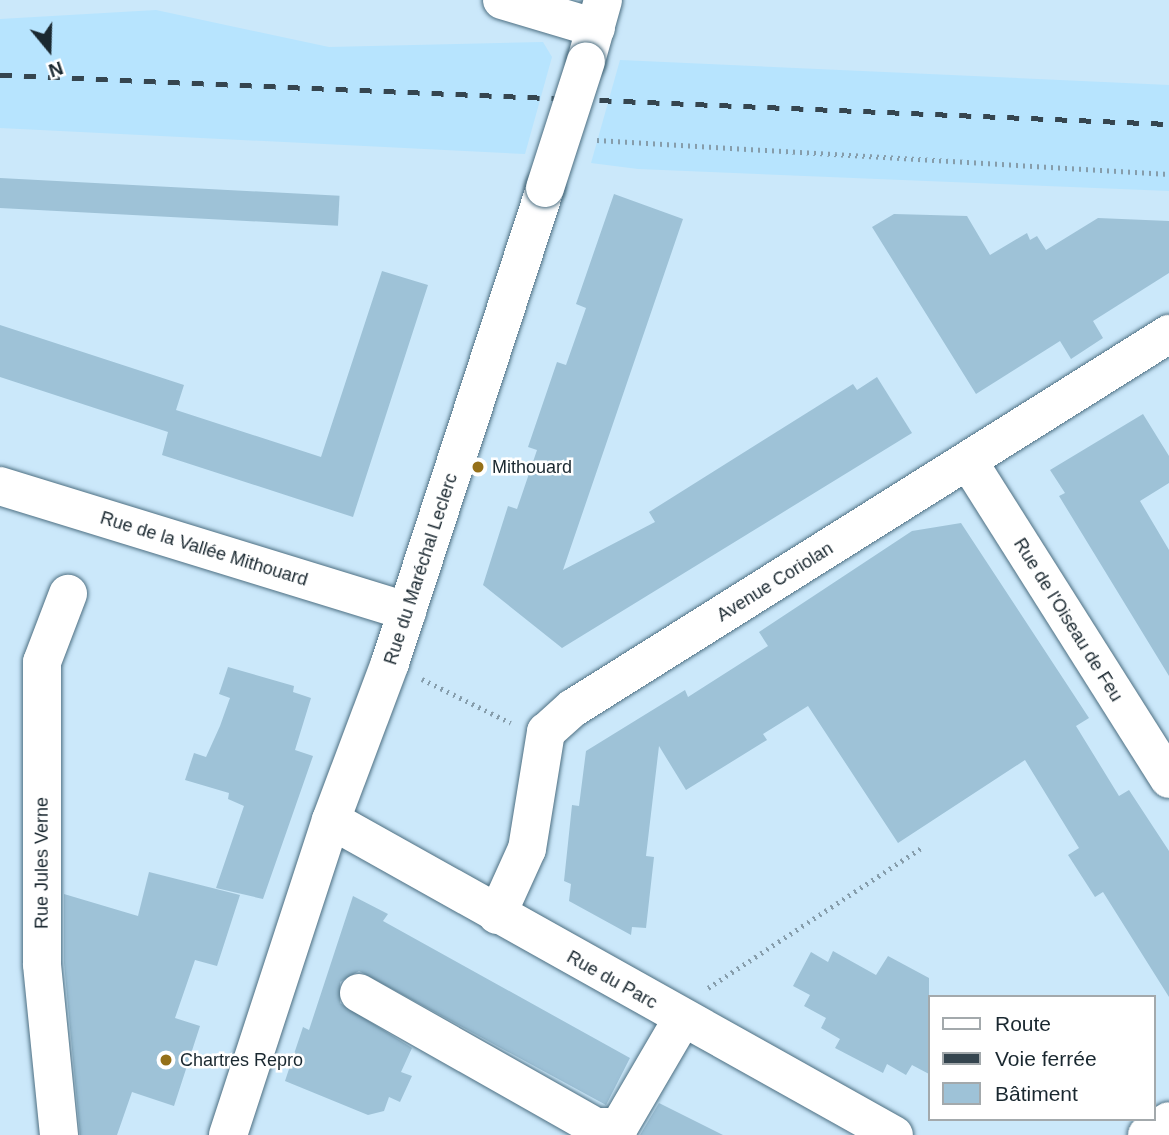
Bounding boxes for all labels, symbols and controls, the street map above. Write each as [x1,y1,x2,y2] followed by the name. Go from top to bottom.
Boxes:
[14,14,84,84] north arrow
[46,57,66,81] text: N
[492,456,572,478] place label: Mithouard
[470,459,486,475] marker: Mithouard
[380,471,462,667] street label: Rue du Maréchal Leclerc
[98,507,310,591] street label: Rue de la Vallée Mithouard
[1009,534,1127,706] street label: Rue de l'Oiseau de Feu
[713,538,837,626] street label: Avenue Coriolan
[31,797,53,929] street label: Rue Jules Verne
[563,946,661,1014] street label: Rue du Parc
[928,995,1155,1121] legend
[995,1012,1051,1035] text: Route
[995,1047,1097,1070] text: Voie ferrée
[180,1049,303,1071] place label: Chartres Repro
[158,1052,174,1068] marker: Chartres Repro
[995,1082,1078,1105] text: Bâtiment

